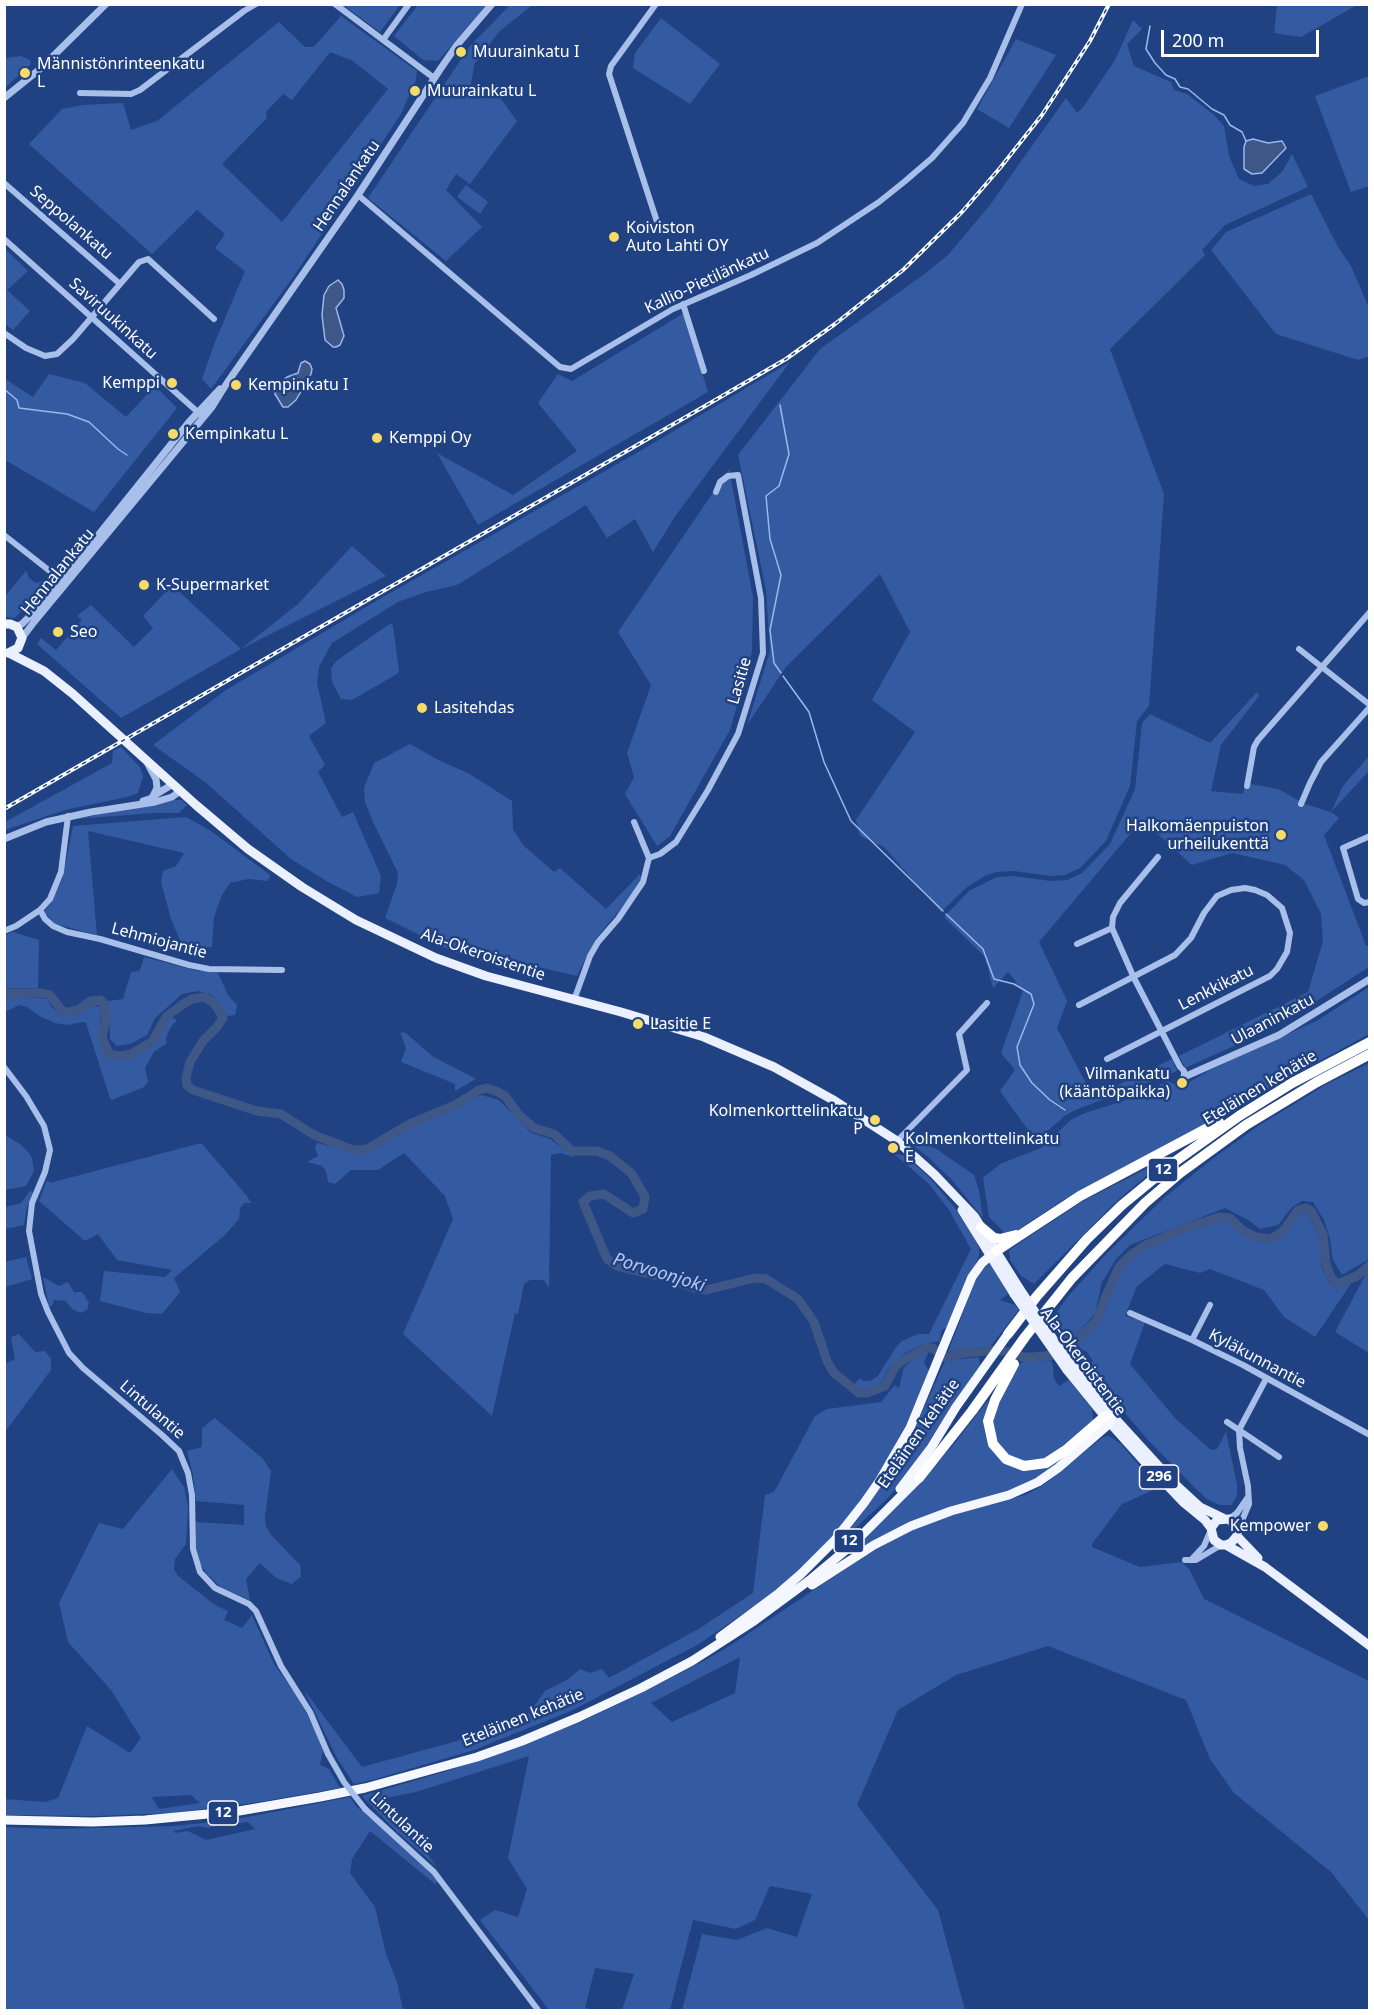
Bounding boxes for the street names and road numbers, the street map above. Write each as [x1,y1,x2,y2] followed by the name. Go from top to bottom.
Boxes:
[309,137,385,235] street label: Hennalankatu
[26,182,116,264] street label: Seppolankatu
[642,244,772,318] street label: Kallio-Pietilänkatu
[65,274,161,364] street label: Saviruukinkatu
[17,525,99,619] street label: Hennalankatu
[724,655,756,707] street label: Lasitie
[109,919,209,963] street label: Lehmiojantie
[418,925,548,985] street label: Ala-Okeroistentie
[1175,961,1257,1015] street label: Lenkkikatu
[1228,990,1318,1050] street label: Ulaaninkatu
[1200,1046,1320,1130] street label: Eteläinen kehätie
[1148,1158,1178,1182] road number: 12
[1036,1304,1130,1420] street label: Ala-Okeroistentie
[1205,1325,1309,1393] street label: Kyläkunnantie
[874,1376,964,1492] street label: Eteläinen kehätie
[116,1377,188,1443] street label: Lintulantie
[1140,1465,1178,1489] road number: 296
[834,1529,864,1553] road number: 12
[459,1685,587,1751] street label: Eteläinen kehätie
[366,1789,438,1857] street label: Lintulantie
[208,1801,238,1825] road number: 12

